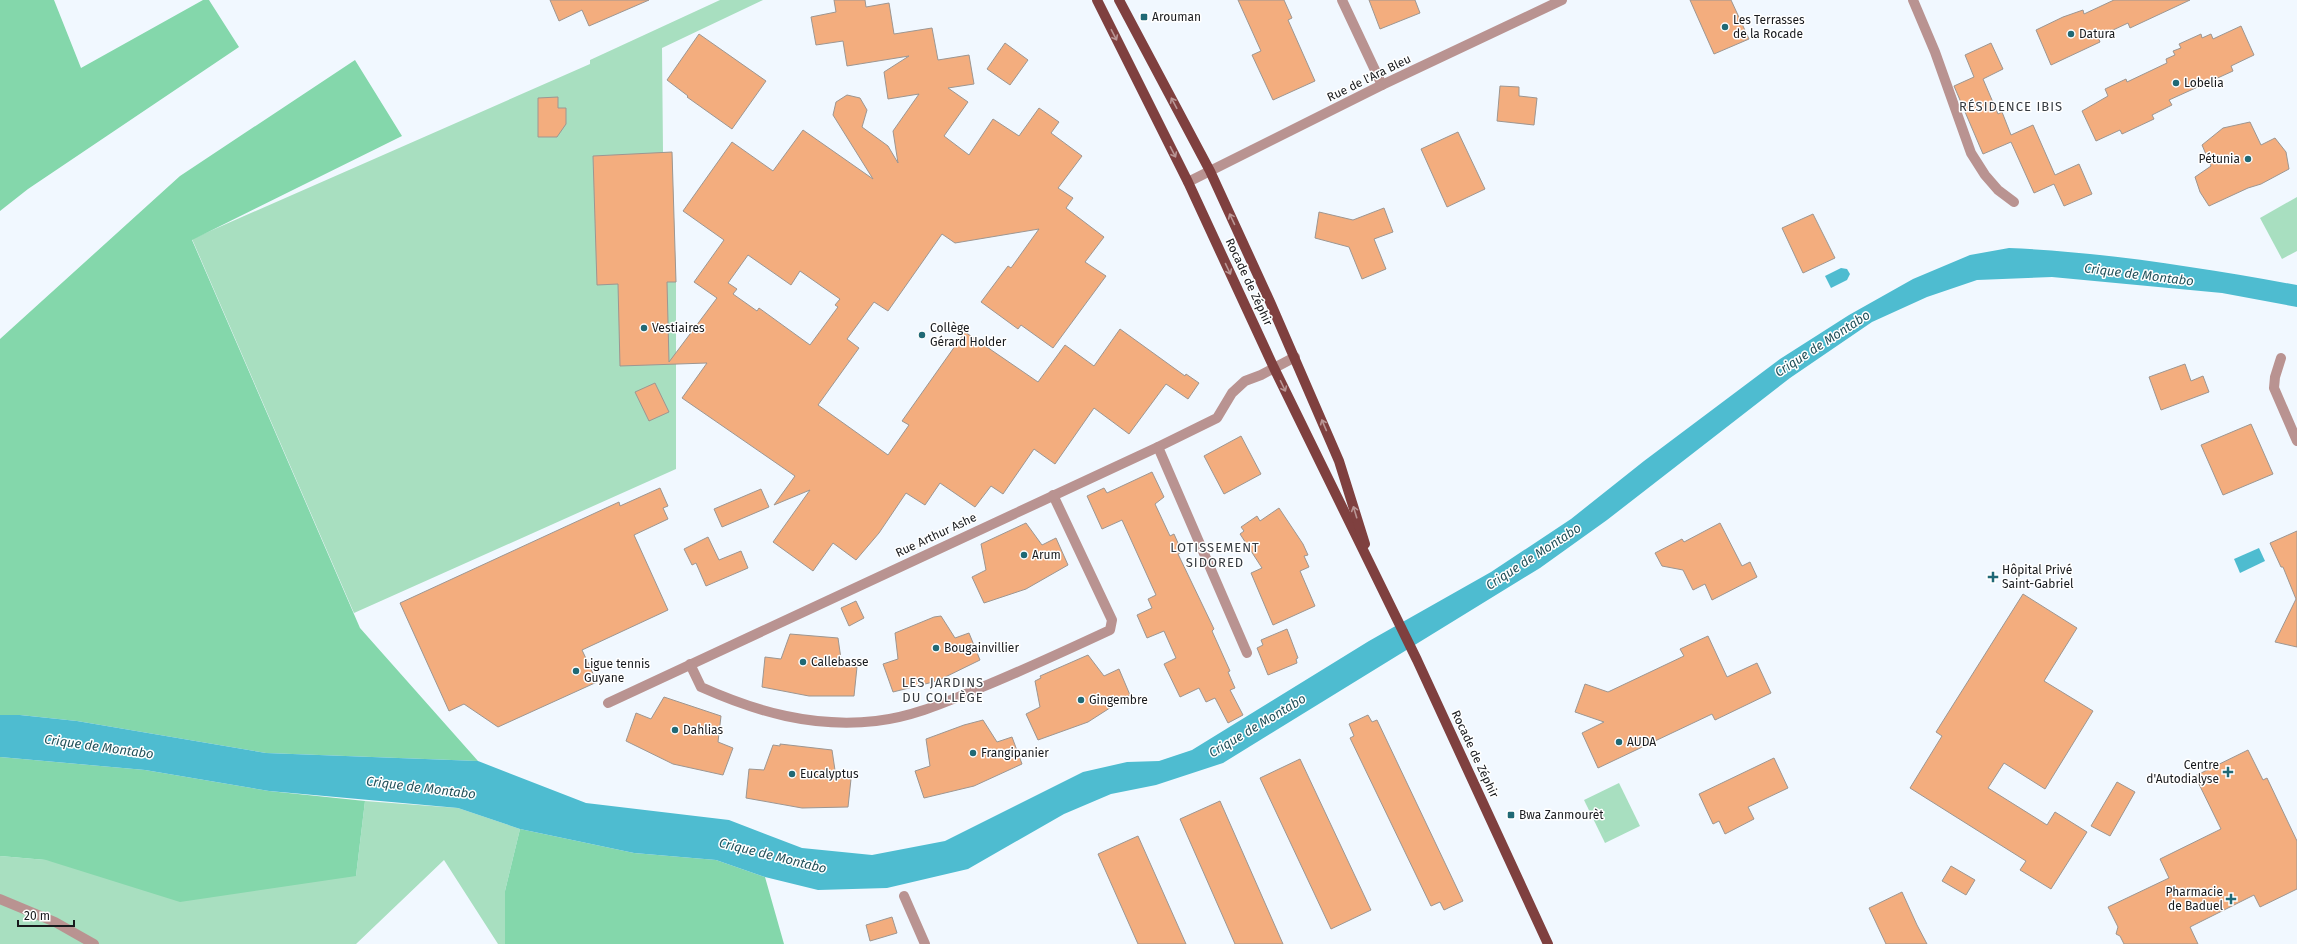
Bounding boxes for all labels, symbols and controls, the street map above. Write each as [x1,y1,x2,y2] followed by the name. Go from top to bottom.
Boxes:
[1152,10,1201,24] place label: Arouman
[1139,12,1149,22] marker: Arouman
[1733,13,1805,41] place label: Les Terrasses de la Rocade
[1720,22,1730,32] marker: Les Terrasses de la Rocade
[2079,27,2115,41] place label: Datura
[1111,29,1118,41] one-way arrow
[2066,29,2076,39] marker: Datura
[1325,52,1413,104] street label: Rue de l'Ara Bleu
[2184,76,2224,90] place label: Lobelia
[2171,78,2181,88] marker: Lobelia
[1169,97,1177,109] one-way arrow
[1959,99,2063,114] district label: RÉSIDENCE IBIS
[1170,146,1177,158] one-way arrow
[2199,152,2240,166] place label: Pétunia
[2243,154,2253,164] marker: Pétunia
[1228,214,1235,226] one-way arrow
[1223,236,1276,328] street label: Rocade de Zéphir
[2083,260,2195,289] water label: Crique de Montabo
[1225,262,1232,274] one-way arrow
[1772,307,1873,380] water label: Crique de Montabo
[652,321,705,335] place label: Vestiaires
[930,321,1007,349] place label: Collège Gérard Holder
[639,323,649,333] marker: Vestiaires
[917,330,927,340] marker: Collège Gérard Holder
[1280,380,1287,392] one-way arrow
[1320,419,1327,431] one-way arrow
[1351,506,1358,519] one-way arrow
[893,510,979,560] street label: Rue Arthur Ashe
[1483,520,1584,593] water label: Crique de Montabo
[1170,540,1260,570] district label: LOTISSEMENT SIDORED
[1032,548,1061,562] place label: Arum
[1019,550,1029,560] marker: Arum
[2002,563,2074,591] place label: Hôpital Privé Saint-Gabriel
[1987,571,1999,583] marker: Hôpital Privé Saint-Gabriel
[944,641,1019,655] place label: Bougainvillier
[931,643,941,653] marker: Bougainvillier
[811,655,869,669] place label: Callebasse
[584,657,650,685] place label: Ligue tennis Guyane
[798,657,808,667] marker: Callebasse
[571,666,581,676] marker: Ligue tennis Guyane
[902,675,984,705] district label: LES JARDINS DU COLLÈGE
[1206,691,1308,760] water label: Crique de Montabo
[1089,693,1148,707] place label: Gingembre
[1076,695,1086,705] marker: Gingembre
[1449,708,1502,800] street label: Rocade de Zéphir
[683,723,723,737] place label: Dahlias
[670,725,680,735] marker: Dahlias
[43,731,155,762] water label: Crique de Montabo
[1627,735,1656,749] place label: AUDA
[1614,737,1624,747] marker: AUDA
[981,746,1049,760] place label: Frangipanier
[968,748,978,758] marker: Frangipanier
[2146,758,2219,786] place label: Centre d'Autodialyse
[2222,766,2234,778] marker: Centre d'Autodialyse
[800,767,859,781] place label: Eucalyptus
[787,769,797,779] marker: Eucalyptus
[365,773,477,802] water label: Crique de Montabo
[1519,808,1604,822] place label: Bwa Zanmourèt
[1506,810,1516,820] marker: Bwa Zanmourèt
[718,835,828,876] water label: Crique de Montabo
[2166,885,2223,913] place label: Pharmacie de Baduel
[2226,894,2236,904] marker: Pharmacie de Baduel
[18,902,74,928] scale bar
[24,909,50,923] text: 20 m

